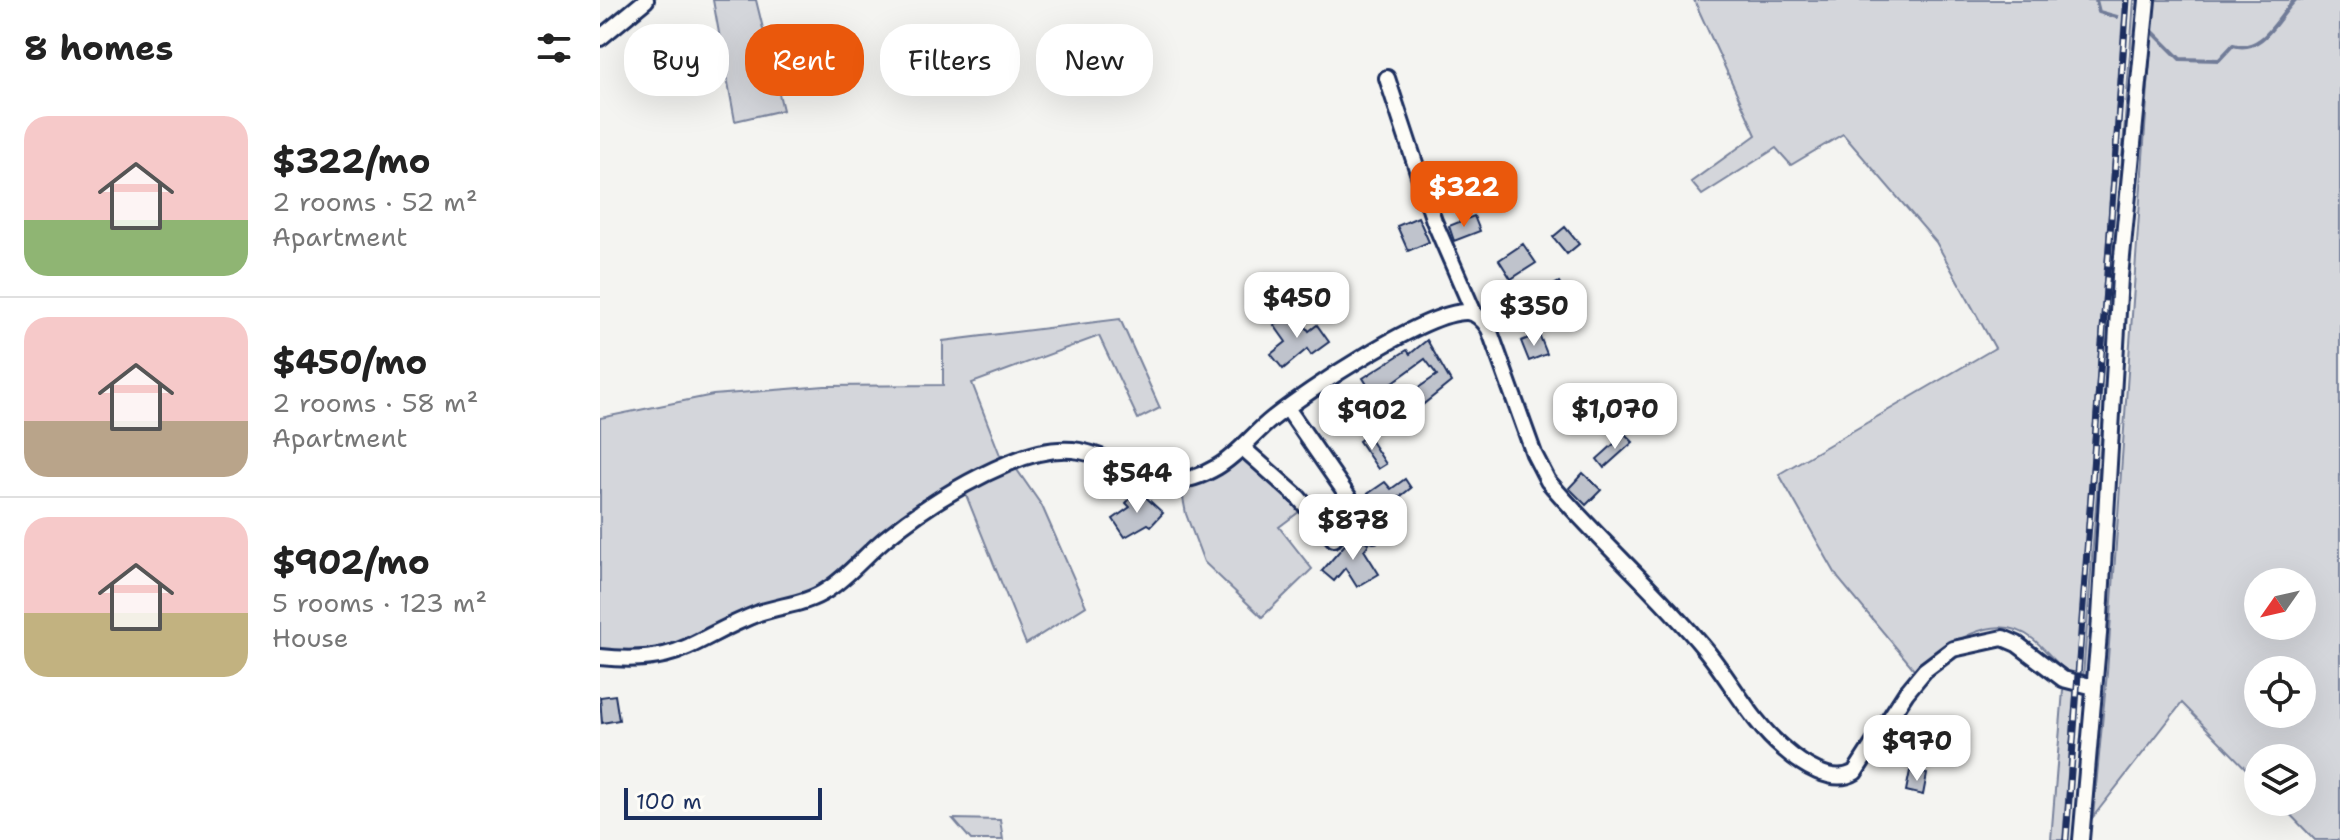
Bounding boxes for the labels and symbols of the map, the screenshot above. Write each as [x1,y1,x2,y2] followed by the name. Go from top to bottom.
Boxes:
[1417,161,1511,229] pin: $322
[1250,272,1344,340] pin: $450
[1487,280,1581,348] pin: $350
[1550,383,1680,451] pin: $1,070
[1325,384,1419,452] pin: $902
[1090,447,1184,515] pin: $544
[1306,494,1400,562] pin: $878
[2244,568,2316,640] north arrow
[1870,715,1964,783] pin: $970
[624,784,822,820] scale bar

